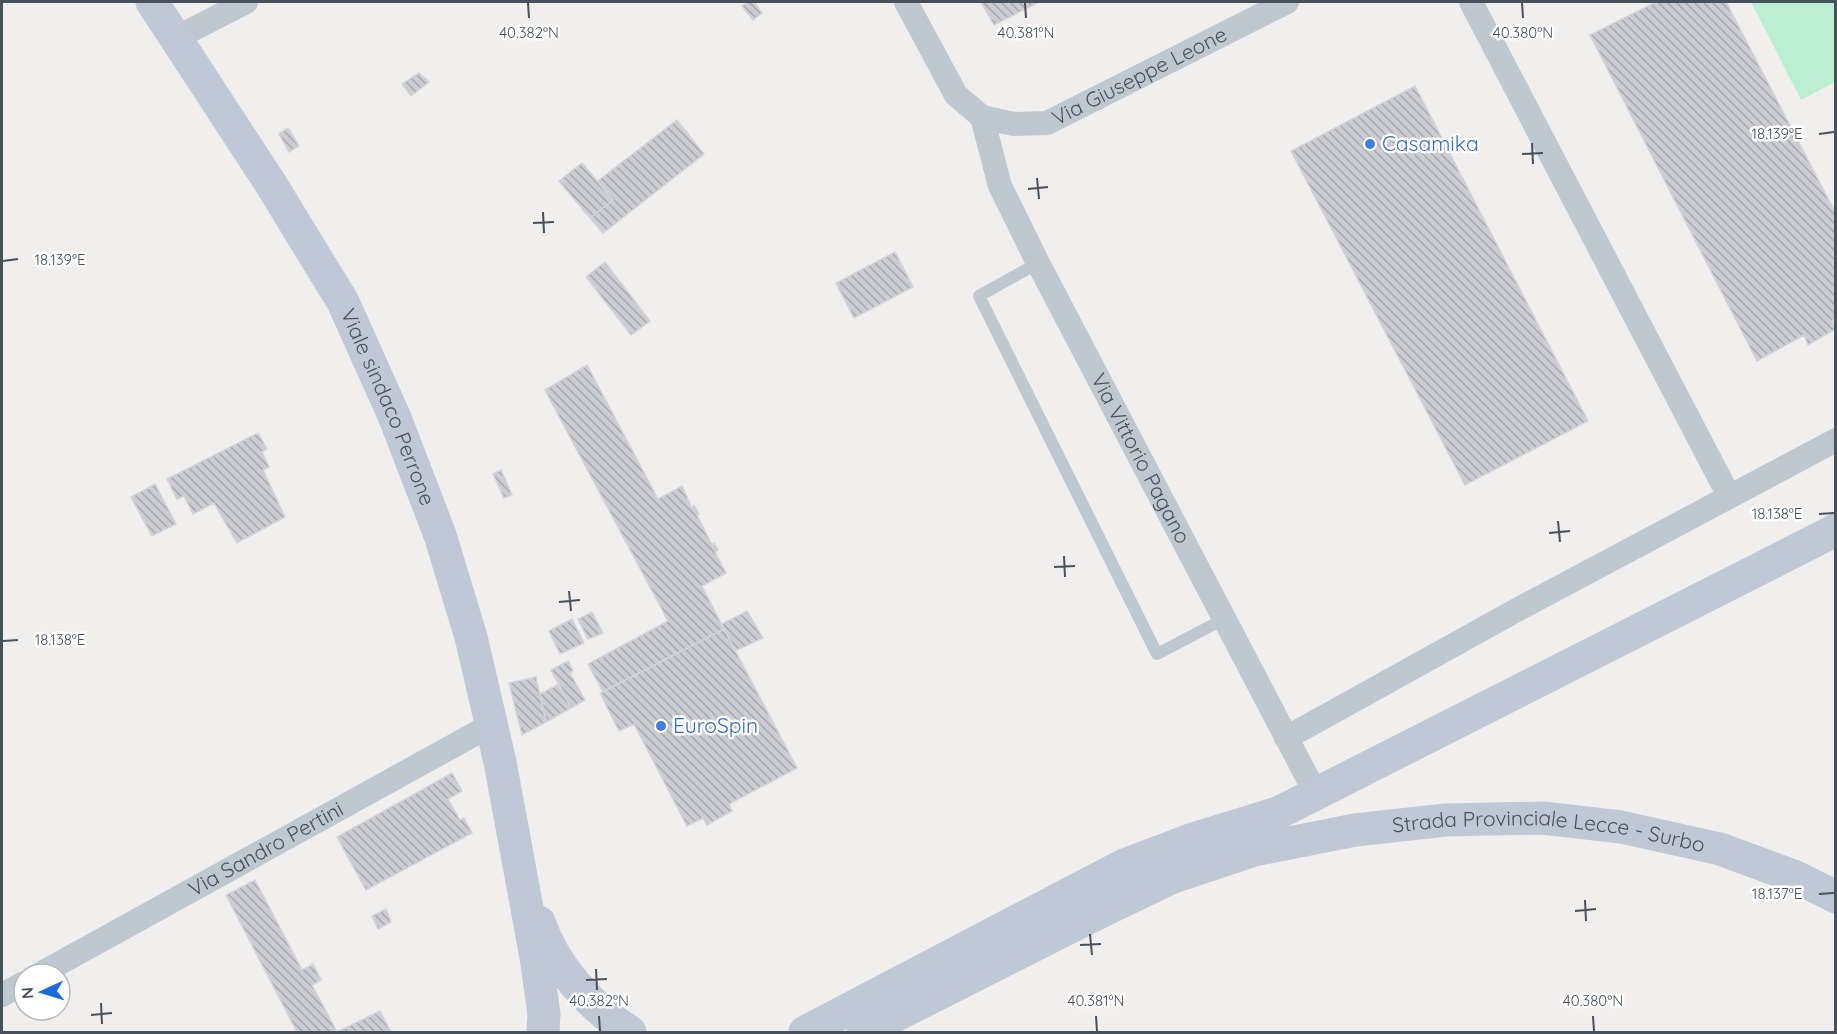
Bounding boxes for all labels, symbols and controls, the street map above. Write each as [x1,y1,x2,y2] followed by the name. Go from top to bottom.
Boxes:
[1047,21,1231,130] street label: Via Giuseppe Leone
[499,23,559,42] text: 40.382°N
[998,23,1054,42] text: 40.381°N
[1493,23,1553,42] text: 40.380°N
[1751,124,1803,143] text: 18.139°E
[1382,130,1479,156] place label: Casamika
[1363,137,1377,151] marker: Casamika
[34,250,86,269] text: 18.139°E
[336,304,441,509] street label: Viale sindaco Perrone
[1086,368,1197,548] street label: Via Vittorio Pagano
[1752,504,1802,523] text: 18.138°E
[35,630,85,649] text: 18.138°E
[673,712,758,738] place label: EuroSpin
[654,719,668,733] marker: EuroSpin
[183,795,347,902] street label: Via Sandro Pertini
[1391,804,1708,857] street label: Strada Provinciale Lecce - Surbo
[1752,884,1802,903] text: 18.137°E
[12,962,72,1022] north arrow
[17,986,37,1000] text: N
[569,991,629,1010] text: 40.382°N
[1068,991,1124,1010] text: 40.381°N
[1563,991,1623,1010] text: 40.380°N

